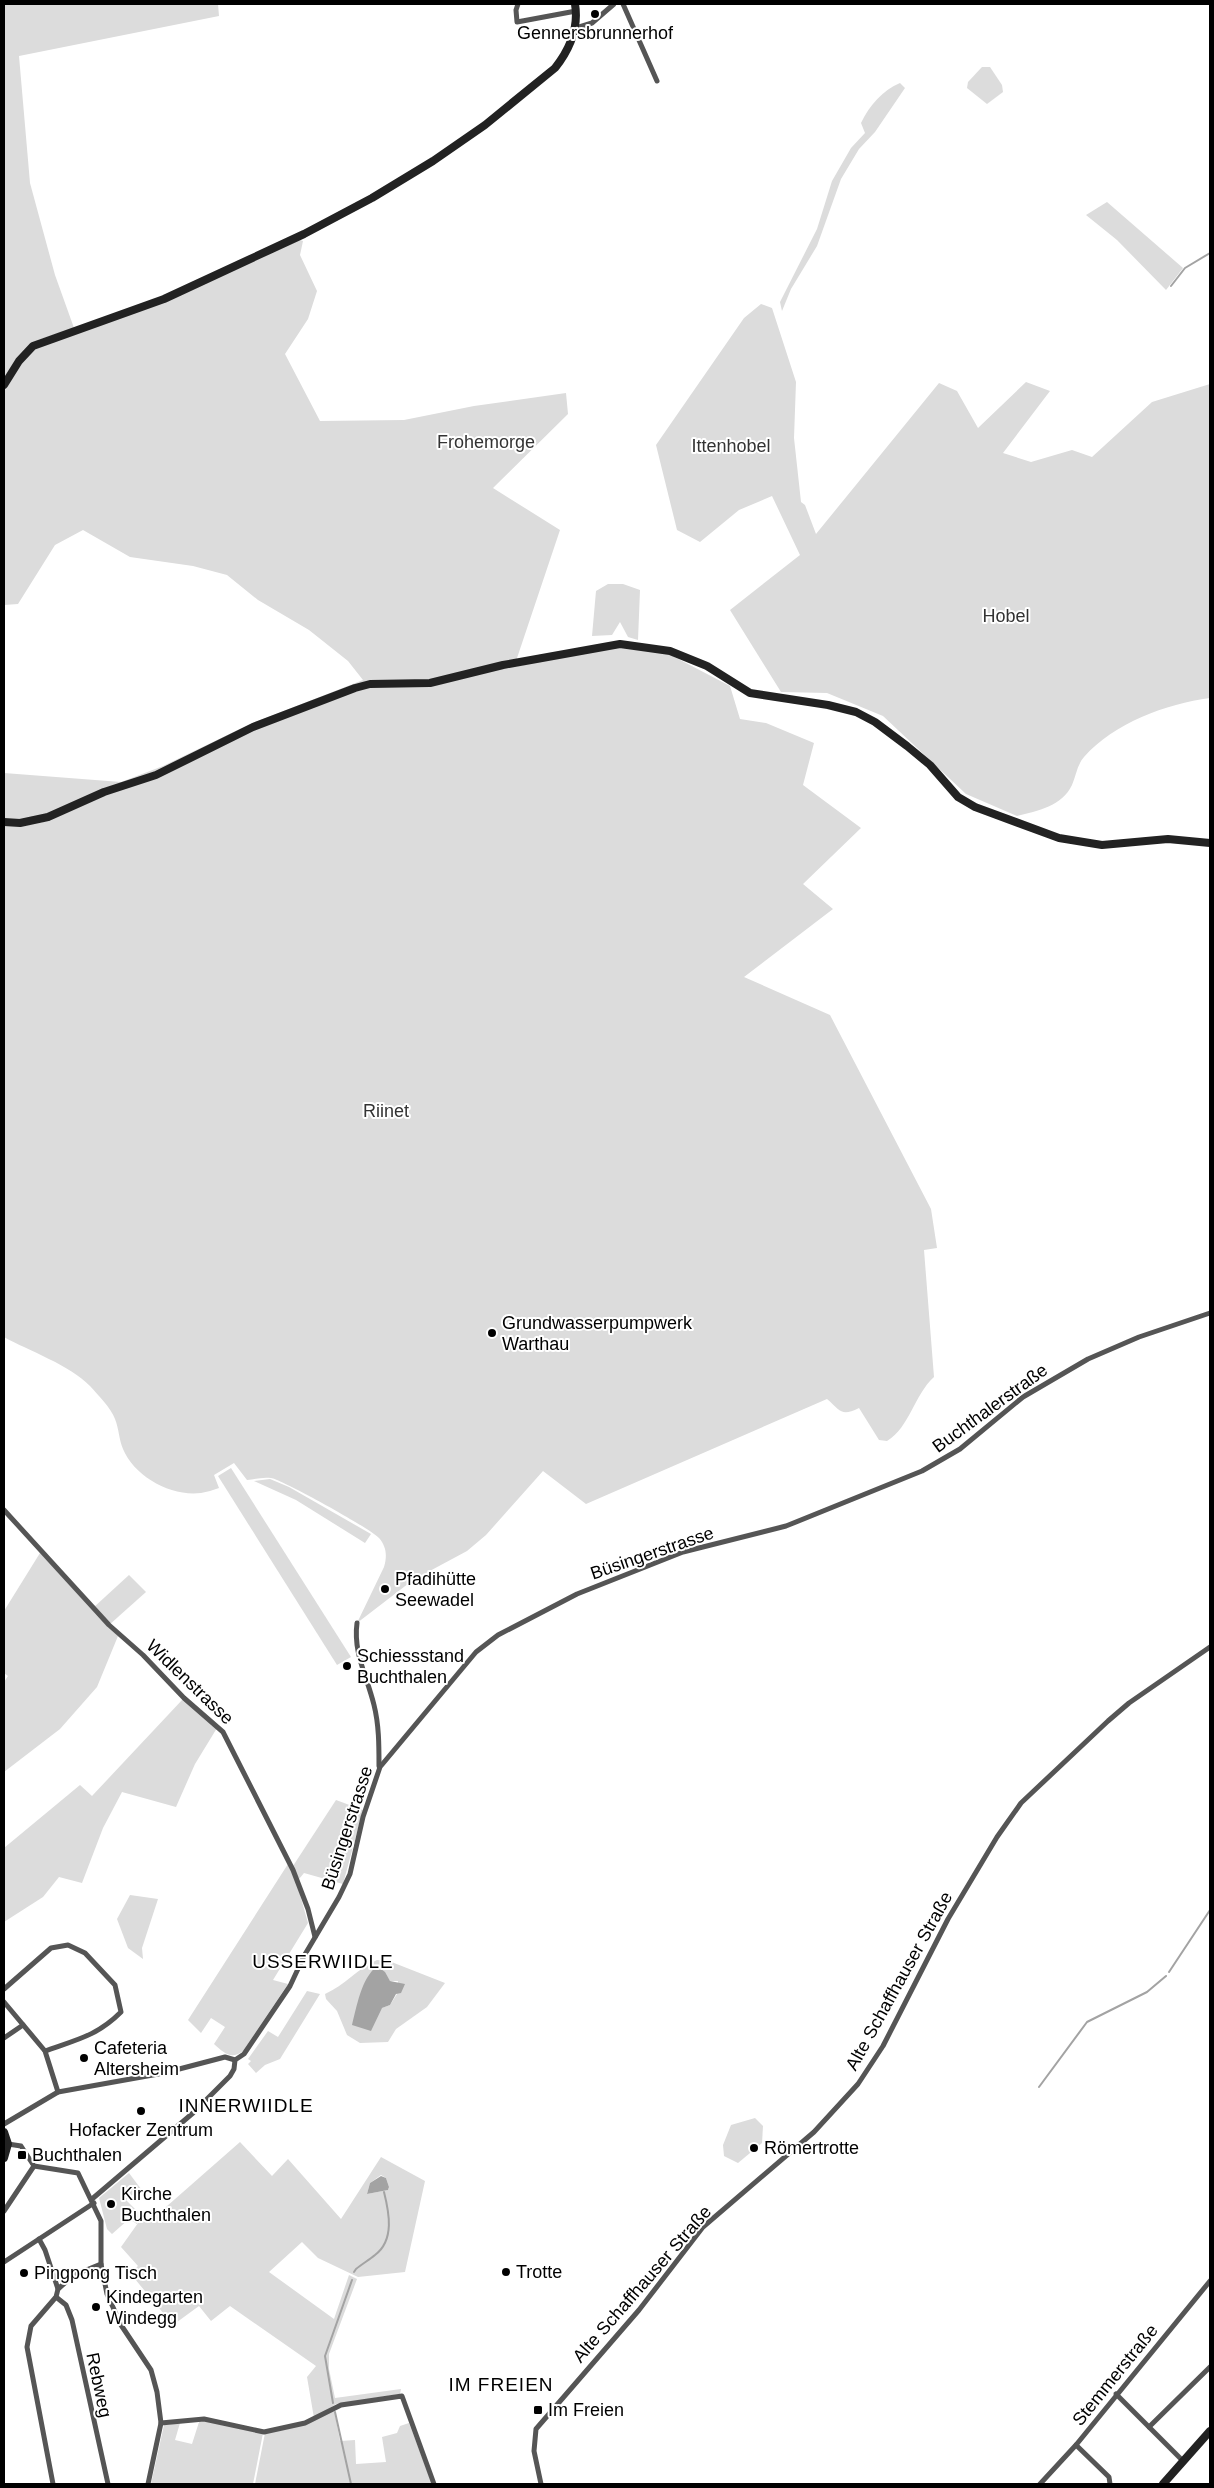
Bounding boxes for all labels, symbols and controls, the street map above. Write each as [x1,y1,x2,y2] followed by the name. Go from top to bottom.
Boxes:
[589,8,601,20] marker: Gennersbrunnerhof
[517,23,674,43] place label: Gennersbrunnerhof
[437,432,535,452] park label: Frohemorge
[691,436,771,456] park label: Ittenhobel
[982,606,1030,626] park label: Hobel
[363,1101,409,1121] park label: Riinet
[502,1313,693,1354] place label: Grundwasserpumpwerk Warthau
[486,1327,498,1339] marker: Grundwasserpumpwerk Warthau
[929,1360,1051,1456] street label: Buchthalerstraße
[588,1523,716,1583] street label: Büsingerstrasse
[395,1569,476,1610] place label: Pfadihütte Seewadel
[379,1583,391,1595] marker: Pfadihütte Seewadel
[142,1636,238,1728] street label: Widlenstrasse
[357,1646,464,1687] place label: Schiessstand Buchthalen
[341,1660,353,1672] marker: Schiessstand Buchthalen
[318,1764,376,1892] street label: Büsingerstrasse
[842,1888,956,2074] street label: Alte Schaffhauser Straße
[252,1951,394,1972] district label: USSERWIIDLE
[94,2038,179,2079] place label: Cafeteria Altersheim
[78,2052,90,2064] marker: Cafeteria Altersheim
[178,2095,314,2116] district label: INNERWIIDLE
[135,2105,147,2117] marker: Hofacker Zentrum
[69,2120,213,2140] place label: Hofacker Zentrum
[764,2138,859,2158] place label: Römertrotte
[748,2142,760,2154] marker: Römertrotte
[32,2145,122,2165] place label: Buchthalen
[16,2149,28,2161] marker: Buchthalen
[121,2184,211,2225] place label: Kirche Buchthalen
[105,2198,117,2210] marker: Kirche Buchthalen
[569,2202,715,2366] street label: Alte Schaffhauser Straße
[516,2262,562,2282] place label: Trotte
[34,2263,157,2283] place label: Pingpong Tisch
[500,2266,512,2278] marker: Trotte
[18,2267,30,2279] marker: Pingpong Tisch
[106,2287,203,2328] place label: Kindegarten Windegg
[90,2301,102,2313] marker: Kindegarten Windegg
[1068,2321,1162,2429] street label: Stemmerstraße
[82,2351,116,2419] street label: Rebweg
[448,2374,554,2395] district label: IM FREIEN
[548,2400,624,2420] place label: Im Freien
[532,2404,544,2416] marker: Im Freien

